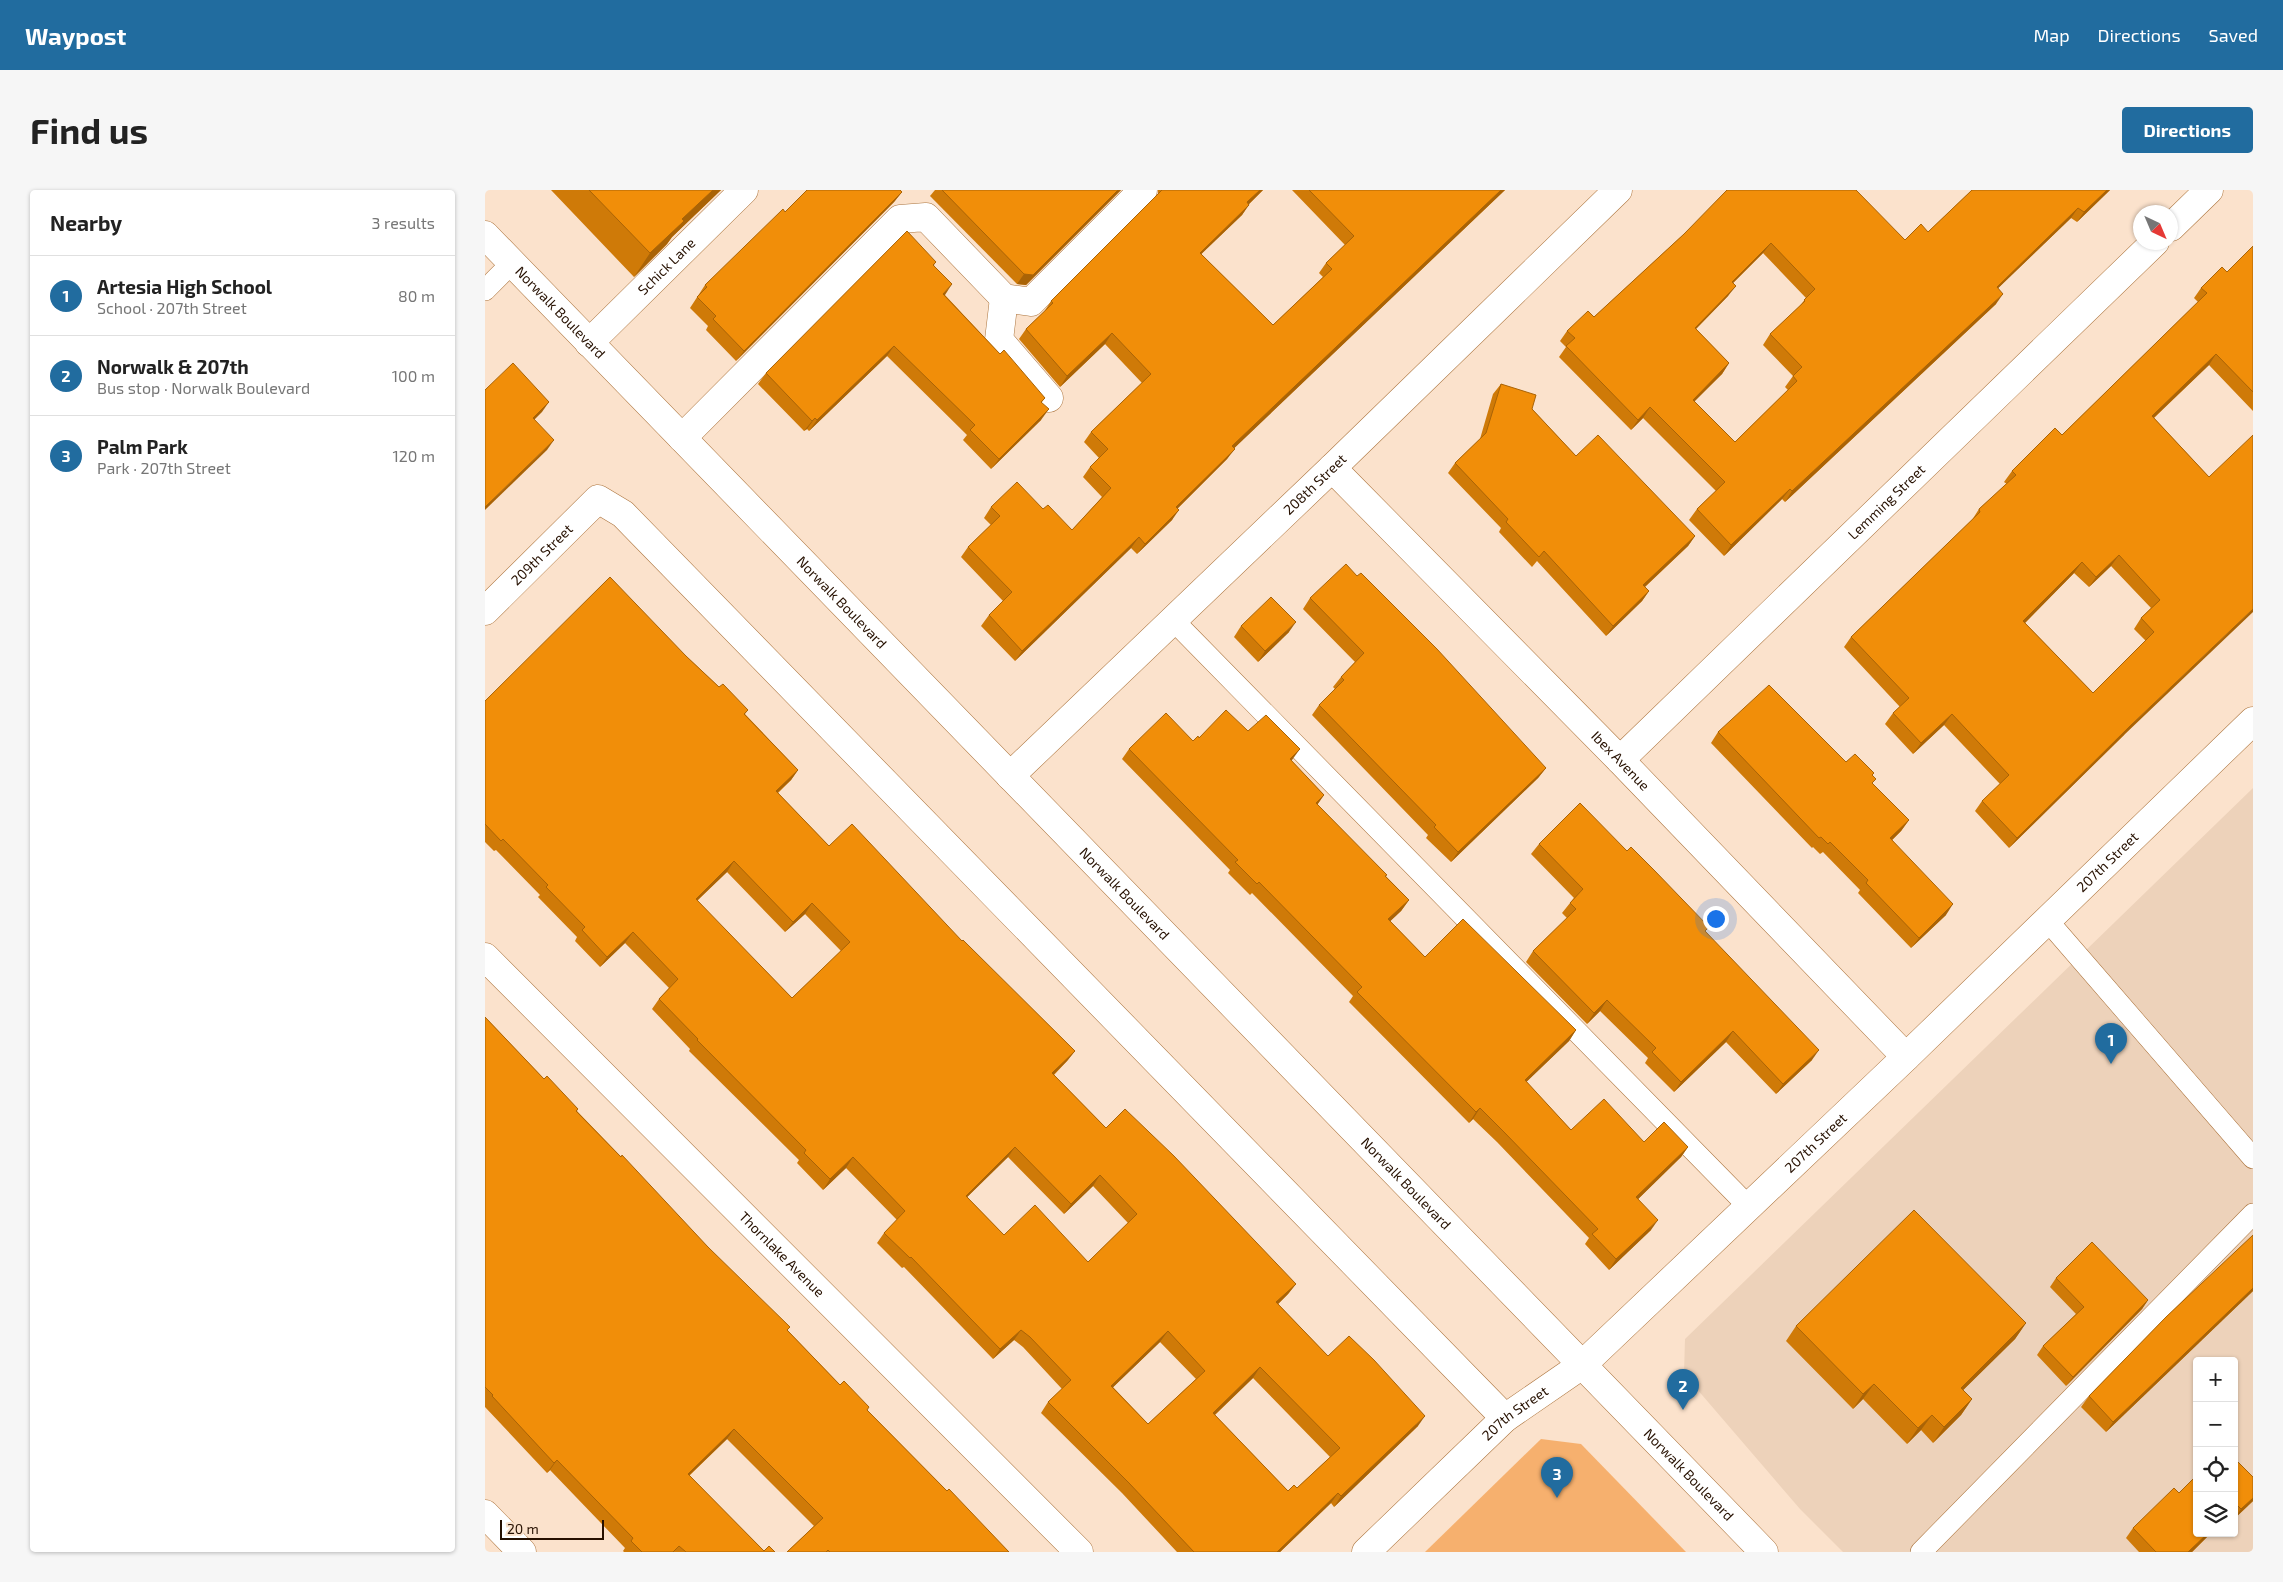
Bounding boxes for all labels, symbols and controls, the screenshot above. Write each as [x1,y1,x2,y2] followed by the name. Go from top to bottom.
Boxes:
[25,21,126,50] text: Waypost
[2033,24,2070,46] text: Map
[2098,24,2181,46] text: Directions
[2209,24,2258,46] text: Saved
[2122,107,2253,153] button: Directions
[30,109,148,151] text: Find us
[2133,205,2178,250] north arrow
[50,210,122,235] text: Nearby
[372,213,435,232] text: 3 results
[634,234,698,298] street label: Schick Lane
[512,263,609,362] street label: Norwalk Boulevard
[97,275,272,298] text: Artesia High School
[63,286,69,305] text: 1
[398,286,435,305] text: 80 m
[97,298,247,317] text: School · 207th Street
[97,355,249,378] text: Norwalk & 207th
[61,366,71,385] text: 2
[392,366,435,385] text: 100 m
[97,378,310,397] text: Bus stop · Norwalk Boulevard
[97,435,188,458] text: Palm Park
[61,446,71,465] text: 3
[392,446,435,465] text: 120 m
[1280,450,1349,518] street label: 208th Street
[97,458,231,477] text: Park · 207th Street
[1844,460,1928,543] street label: Lemming Street
[507,520,576,588] street label: 209th Street
[794,552,891,652] street label: Norwalk Boulevard
[1588,727,1654,794] street label: Ibex Avenue
[2073,828,2141,895] street label: 207th Street
[1076,844,1173,943] street label: Norwalk Boulevard
[1703,906,1729,932] your location
[2095,1023,2127,1064] pin: 1
[1781,1109,1850,1176] street label: 207th Street
[1358,1133,1455,1233] street label: Norwalk Boulevard
[736,1208,828,1300] street label: Thornlake Avenue
[2193,1357,2238,1537] map controls
[2193,1357,2238,1402] button: +
[1667,1369,1699,1410] pin: 2
[1478,1382,1551,1444] street label: 207th Street
[2193,1402,2238,1447] button: −
[1641,1425,1738,1524] street label: Norwalk Boulevard
[2193,1447,2238,1492] button: locate
[1541,1457,1573,1498] pin: 3
[2193,1492,2238,1537] button: layers
[500,1517,604,1540] scale bar
[507,1520,539,1537] text: 20 m

